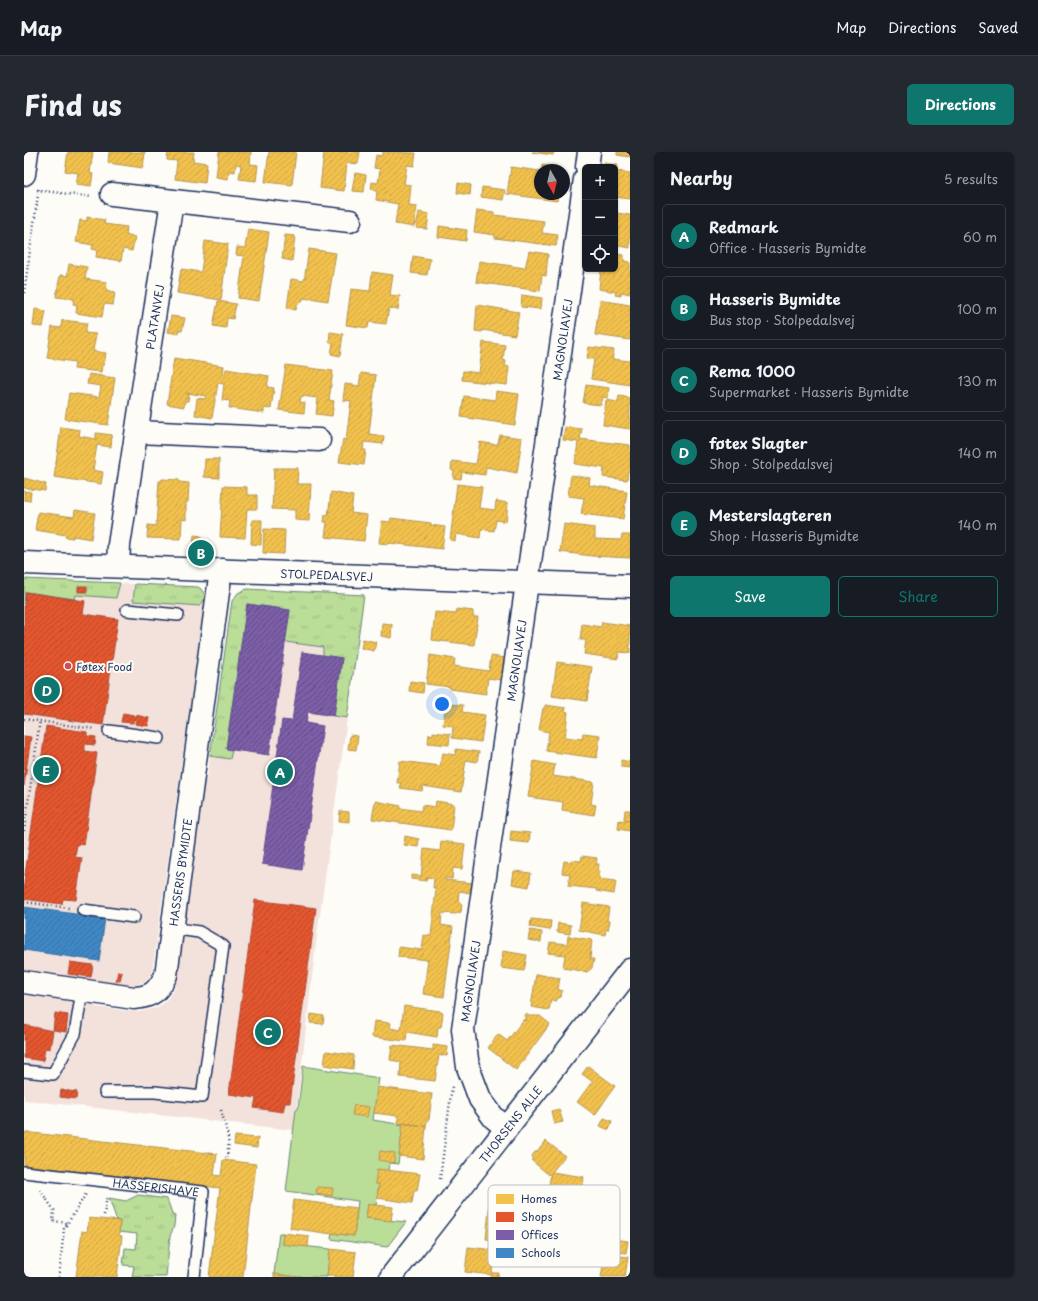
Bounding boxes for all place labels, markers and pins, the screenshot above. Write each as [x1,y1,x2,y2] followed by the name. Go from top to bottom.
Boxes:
[188,538,214,568] pin: B
[76,658,132,675] place label: Føtex Food
[63,661,73,671] marker: Føtex Food
[34,675,60,705] pin: D
[33,755,59,785] pin: E
[267,757,293,787] pin: A
[255,1017,281,1047] pin: C

